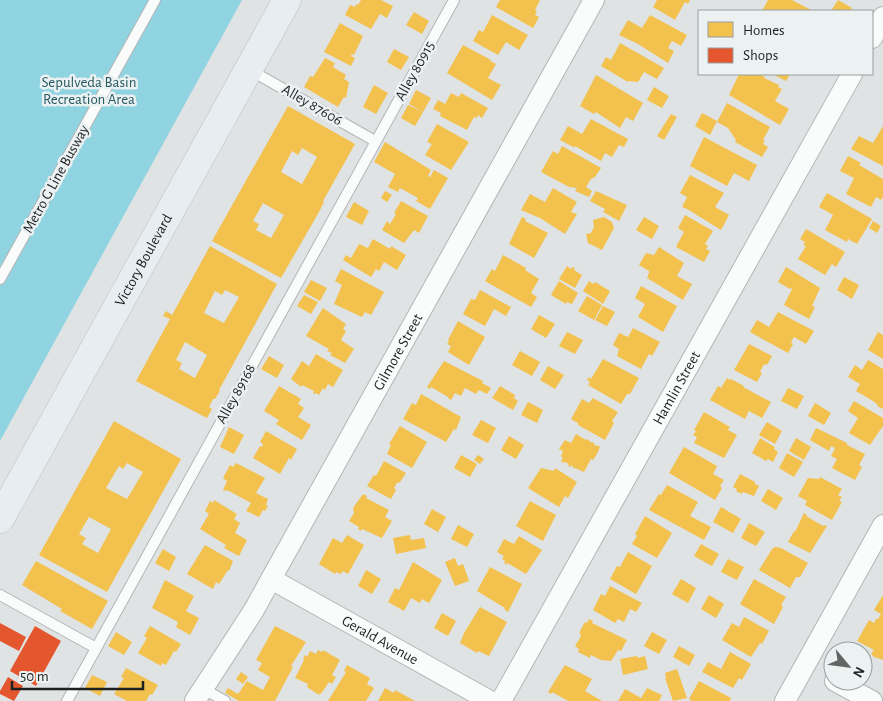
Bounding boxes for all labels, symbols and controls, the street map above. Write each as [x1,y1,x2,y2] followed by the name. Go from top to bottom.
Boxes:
[698,10,873,75] legend
[743,23,785,38] text: Homes
[393,39,437,103] street label: Alley 80915
[743,48,778,63] text: Shops
[42,75,136,107] park label: Sepulveda Basin Recreation Area
[279,82,345,128] street label: Alley 87606
[20,122,92,235] street label: Metro G Line Busway
[112,211,175,309] street label: Victory Boulevard
[370,311,425,393] street label: Gilmore Street
[650,348,703,427] street label: Hamlin Street
[214,362,258,426] street label: Alley 89168
[339,613,421,667] street label: Gerald Avenue
[823,641,873,691] north arrow
[12,658,144,690] scale bar
[850,664,867,679] text: N
[20,669,49,684] text: 50 m

